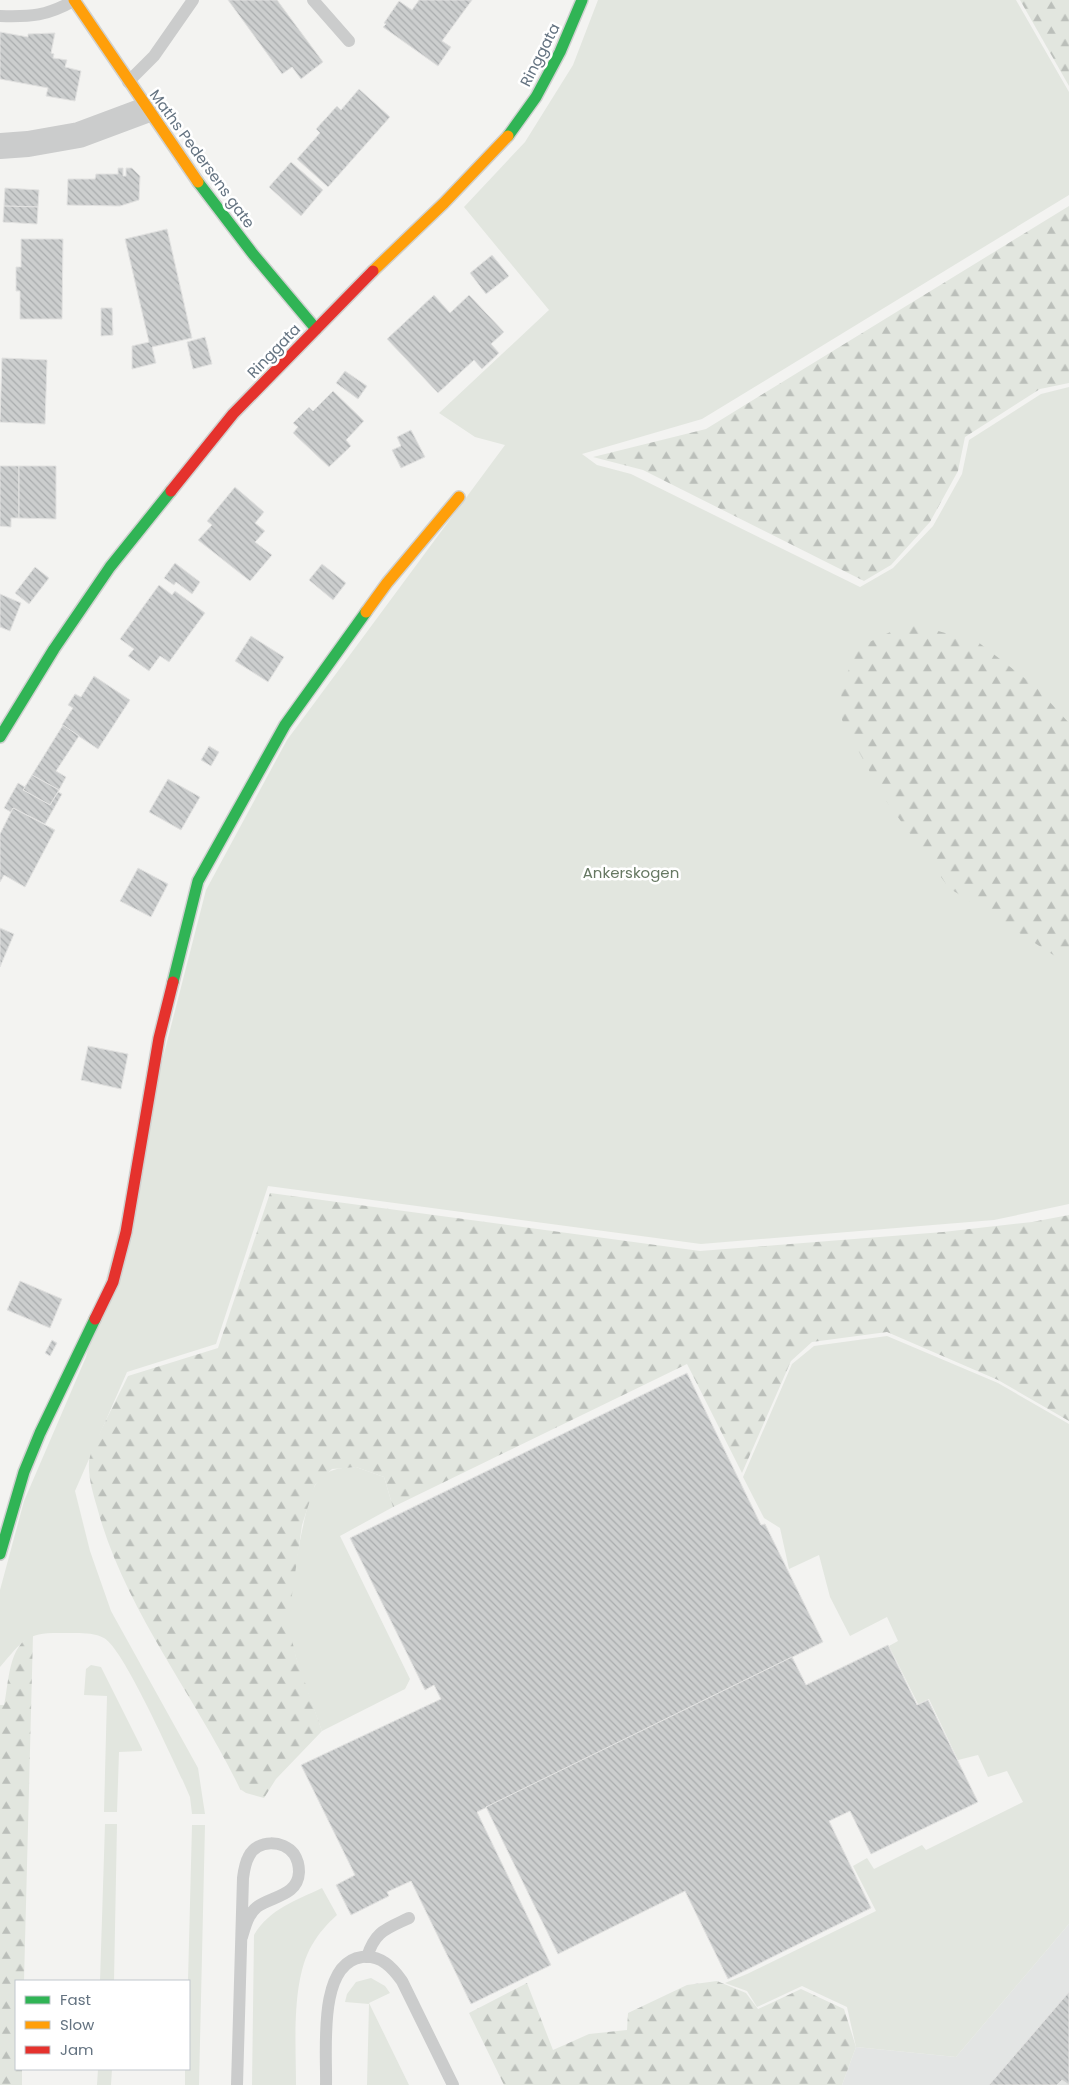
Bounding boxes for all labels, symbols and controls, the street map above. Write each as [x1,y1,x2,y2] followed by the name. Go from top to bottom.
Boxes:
[515,20,564,90] street label: Ringgata
[145,85,260,232] street label: Maths Pedersens gate
[242,319,305,383] street label: Ringgata
[583,862,679,883] park label: Ankerskogen
[15,1980,190,2070] legend
[60,1989,91,2010] text: Fast
[60,2014,95,2035] text: Slow
[60,2039,94,2060] text: Jam

